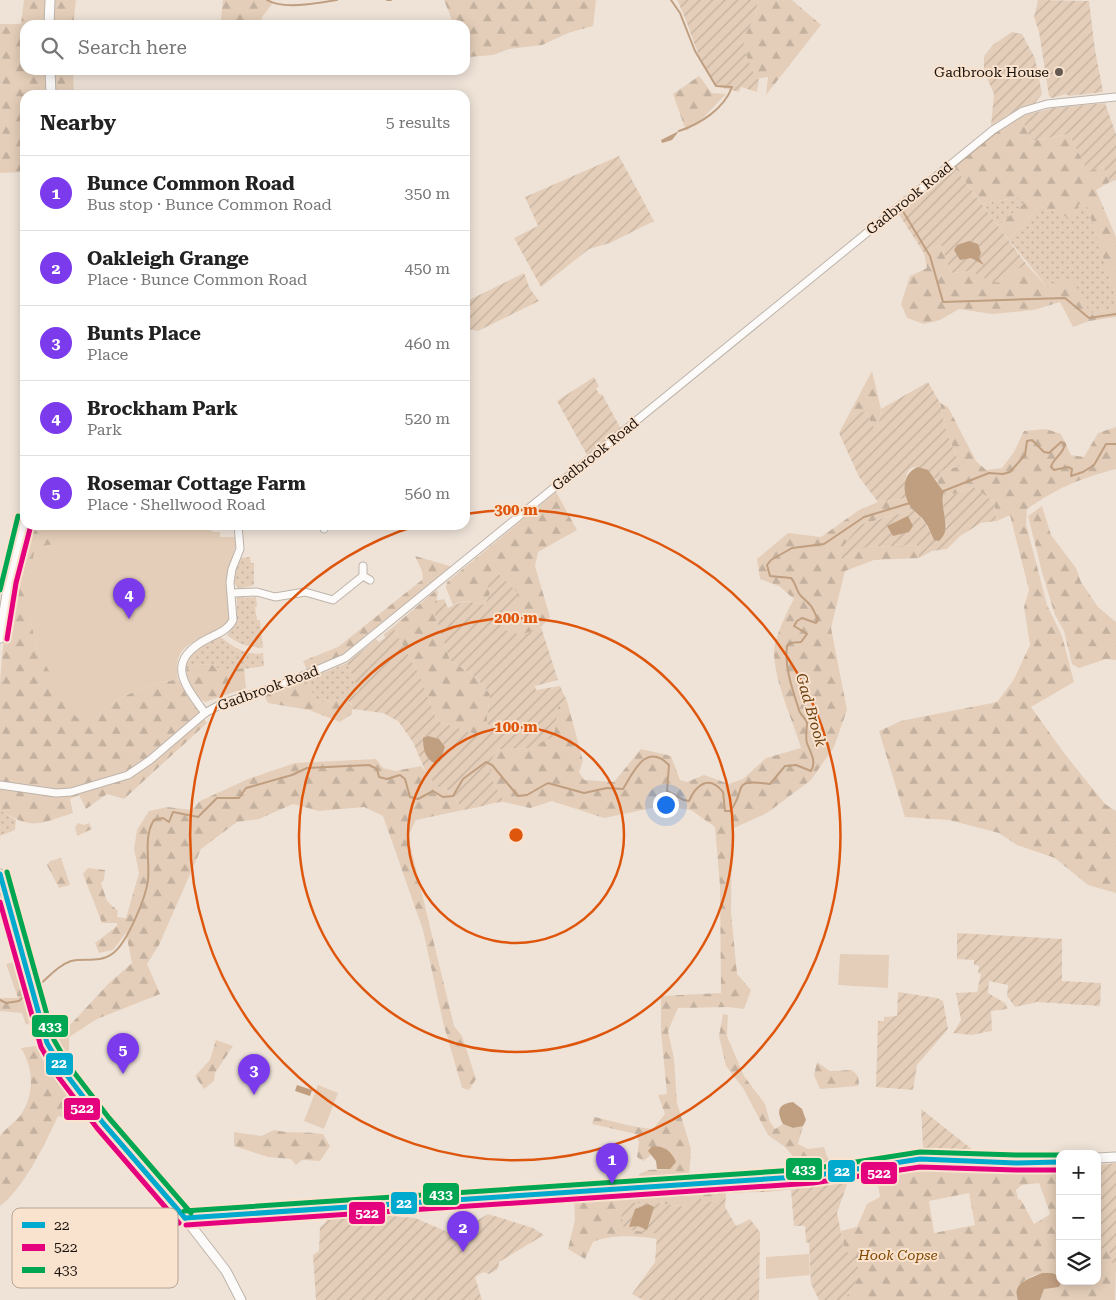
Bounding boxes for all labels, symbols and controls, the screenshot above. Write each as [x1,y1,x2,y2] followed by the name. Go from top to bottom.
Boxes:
[20,20,470,75] search box
[38,34,66,62] icon: search
[78,36,187,59] text: Search here
[934,64,1049,80] place label: Gadbrook House
[1053,66,1065,78] marker: Gadbrook House
[40,111,116,135] text: Nearby
[386,113,450,132] text: 5 results
[863,158,955,238] street label: Gadbrook Road
[87,172,295,195] text: Bunce Common Road
[52,184,60,203] text: 1
[404,184,450,203] text: 350 m
[87,195,332,214] text: Bus stop · Bunce Common Road
[87,247,249,270] text: Oakleigh Grange
[52,259,60,278] text: 2
[404,259,450,278] text: 450 m
[87,270,307,289] text: Place · Bunce Common Road
[87,322,201,345] text: Bunts Place
[52,334,60,353] text: 3
[404,334,450,353] text: 460 m
[87,345,128,364] text: Place
[87,397,238,420] text: Brockham Park
[52,409,60,428] text: 4
[404,409,450,428] text: 520 m
[549,414,641,494] street label: Gadbrook Road
[87,420,122,439] text: Park
[87,472,306,495] text: Rosemar Cottage Farm
[52,484,60,503] text: 5
[404,484,450,503] text: 560 m
[87,495,266,514] text: Place · Shellwood Road
[494,501,538,519] text: 300 m
[113,578,145,619] pin: 4
[494,609,538,627] text: 200 m
[215,662,321,714] street label: Gadbrook Road
[792,671,830,750] water label: Gad Brook
[494,718,538,736] text: 100 m
[653,792,679,818] your location
[507,826,525,844] centre of rings
[31,1014,69,1038] line badge: 433
[38,1018,62,1034] text: 433
[107,1033,139,1074] pin: 5
[45,1052,74,1076] line badge: 22
[238,1054,270,1095] pin: 3
[51,1055,67,1071] text: 22
[63,1097,101,1121] line badge: 522
[70,1100,94,1116] text: 522
[596,1143,628,1184] pin: 1
[1056,1150,1101,1285] map controls
[1056,1150,1101,1195] button: +
[785,1157,823,1181] line badge: 433
[827,1159,856,1183] line badge: 22
[792,1161,816,1177] text: 433
[860,1161,898,1185] line badge: 522
[834,1163,850,1179] text: 22
[867,1165,891,1181] text: 522
[422,1182,460,1206] line badge: 433
[429,1186,453,1202] text: 433
[390,1191,418,1215] line badge: 22
[396,1195,412,1211] text: 22
[1056,1195,1101,1240] button: −
[348,1201,386,1225] line badge: 522
[355,1205,379,1221] text: 522
[12,1208,178,1288] legend
[447,1211,479,1252] pin: 2
[54,1217,70,1233] text: 22
[54,1239,78,1255] text: 522
[1056,1240,1101,1285] button: layers
[857,1247,938,1263] park label: Hook Copse
[54,1262,78,1278] text: 433

